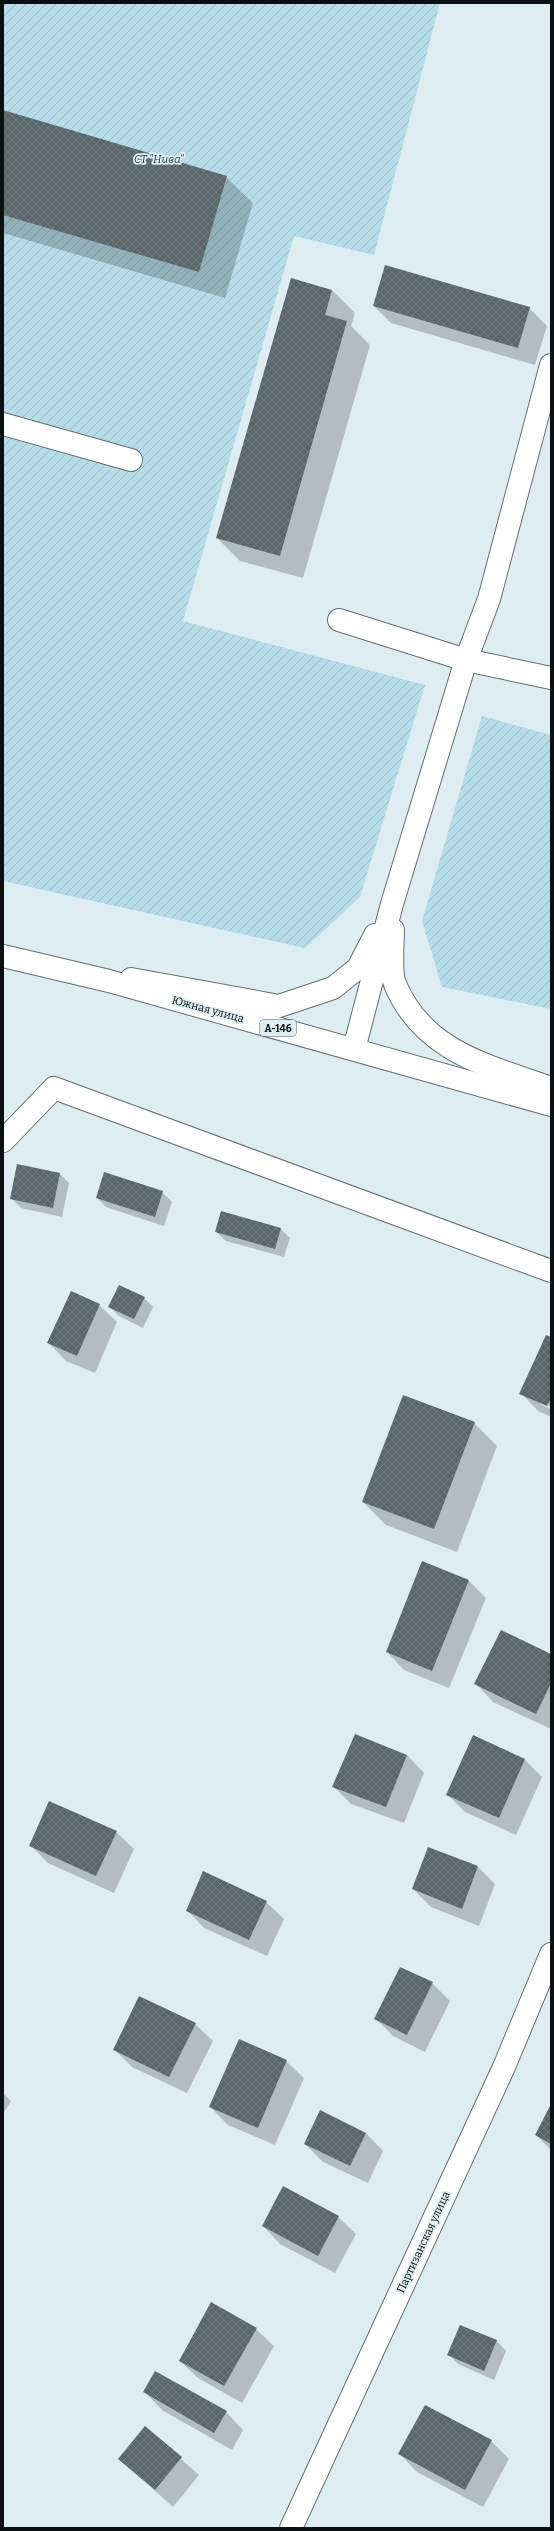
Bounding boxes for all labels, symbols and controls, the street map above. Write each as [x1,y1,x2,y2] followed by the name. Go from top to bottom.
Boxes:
[134,153,185,166] park label: СТ "Нива"
[170,994,245,1025] street label: Южная улица
[260,1020,296,1036] road number: А-146
[394,2189,453,2295] street label: Партизанская улица

